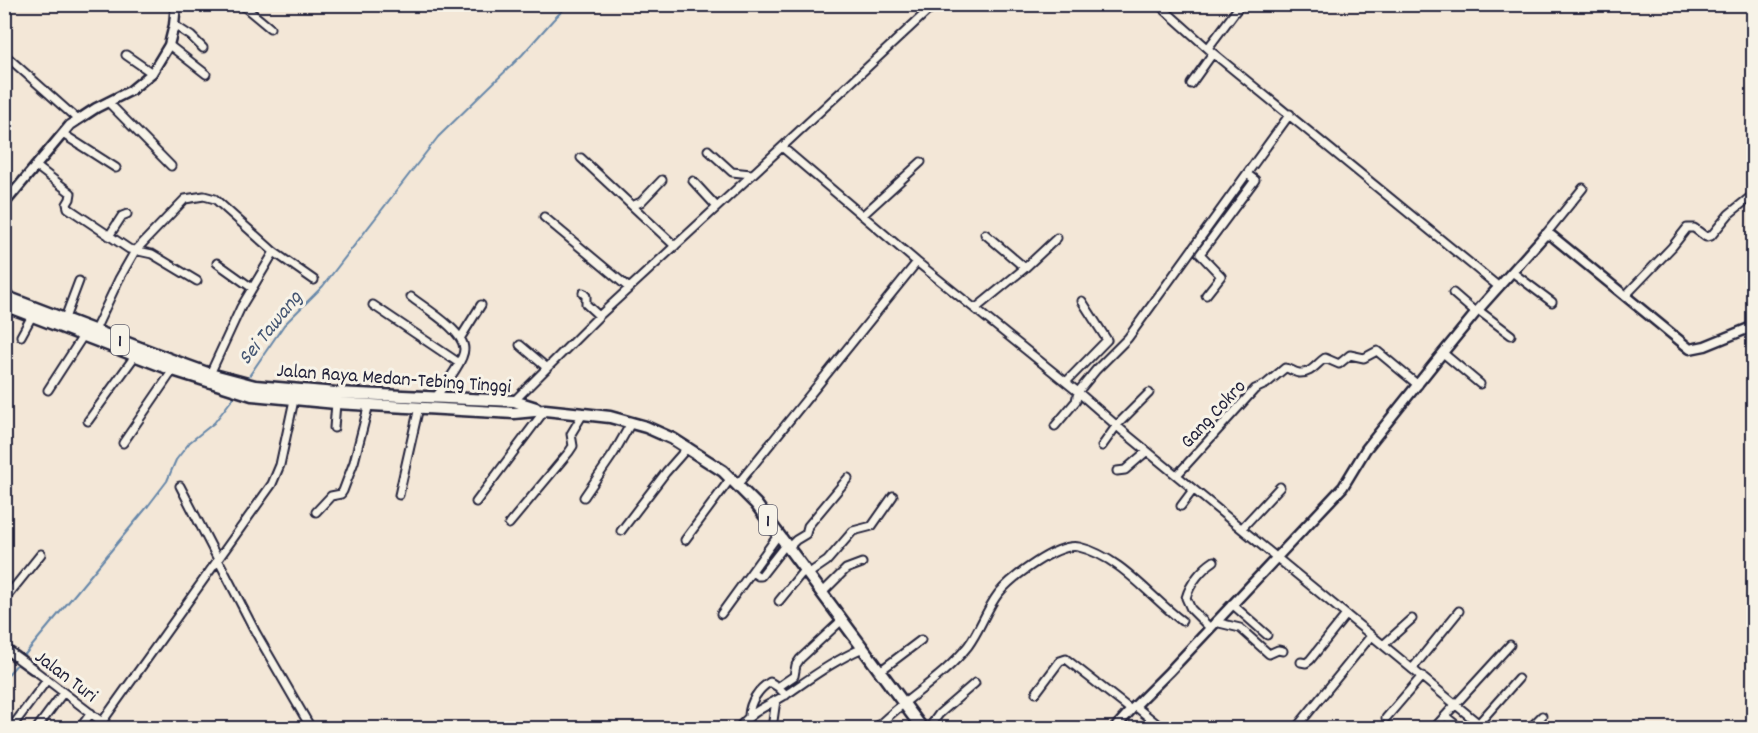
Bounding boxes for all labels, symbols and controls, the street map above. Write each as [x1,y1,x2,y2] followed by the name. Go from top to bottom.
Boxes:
[232,285,311,372] water label: Sei Tawang
[111,325,129,355] road number: 1
[276,358,512,402] street label: Jalan Raya Medan-Tebing Tinggi
[1175,374,1254,456] street label: Gang Cokro
[759,505,777,535] road number: 1
[28,644,103,711] street label: Jalan Turi

